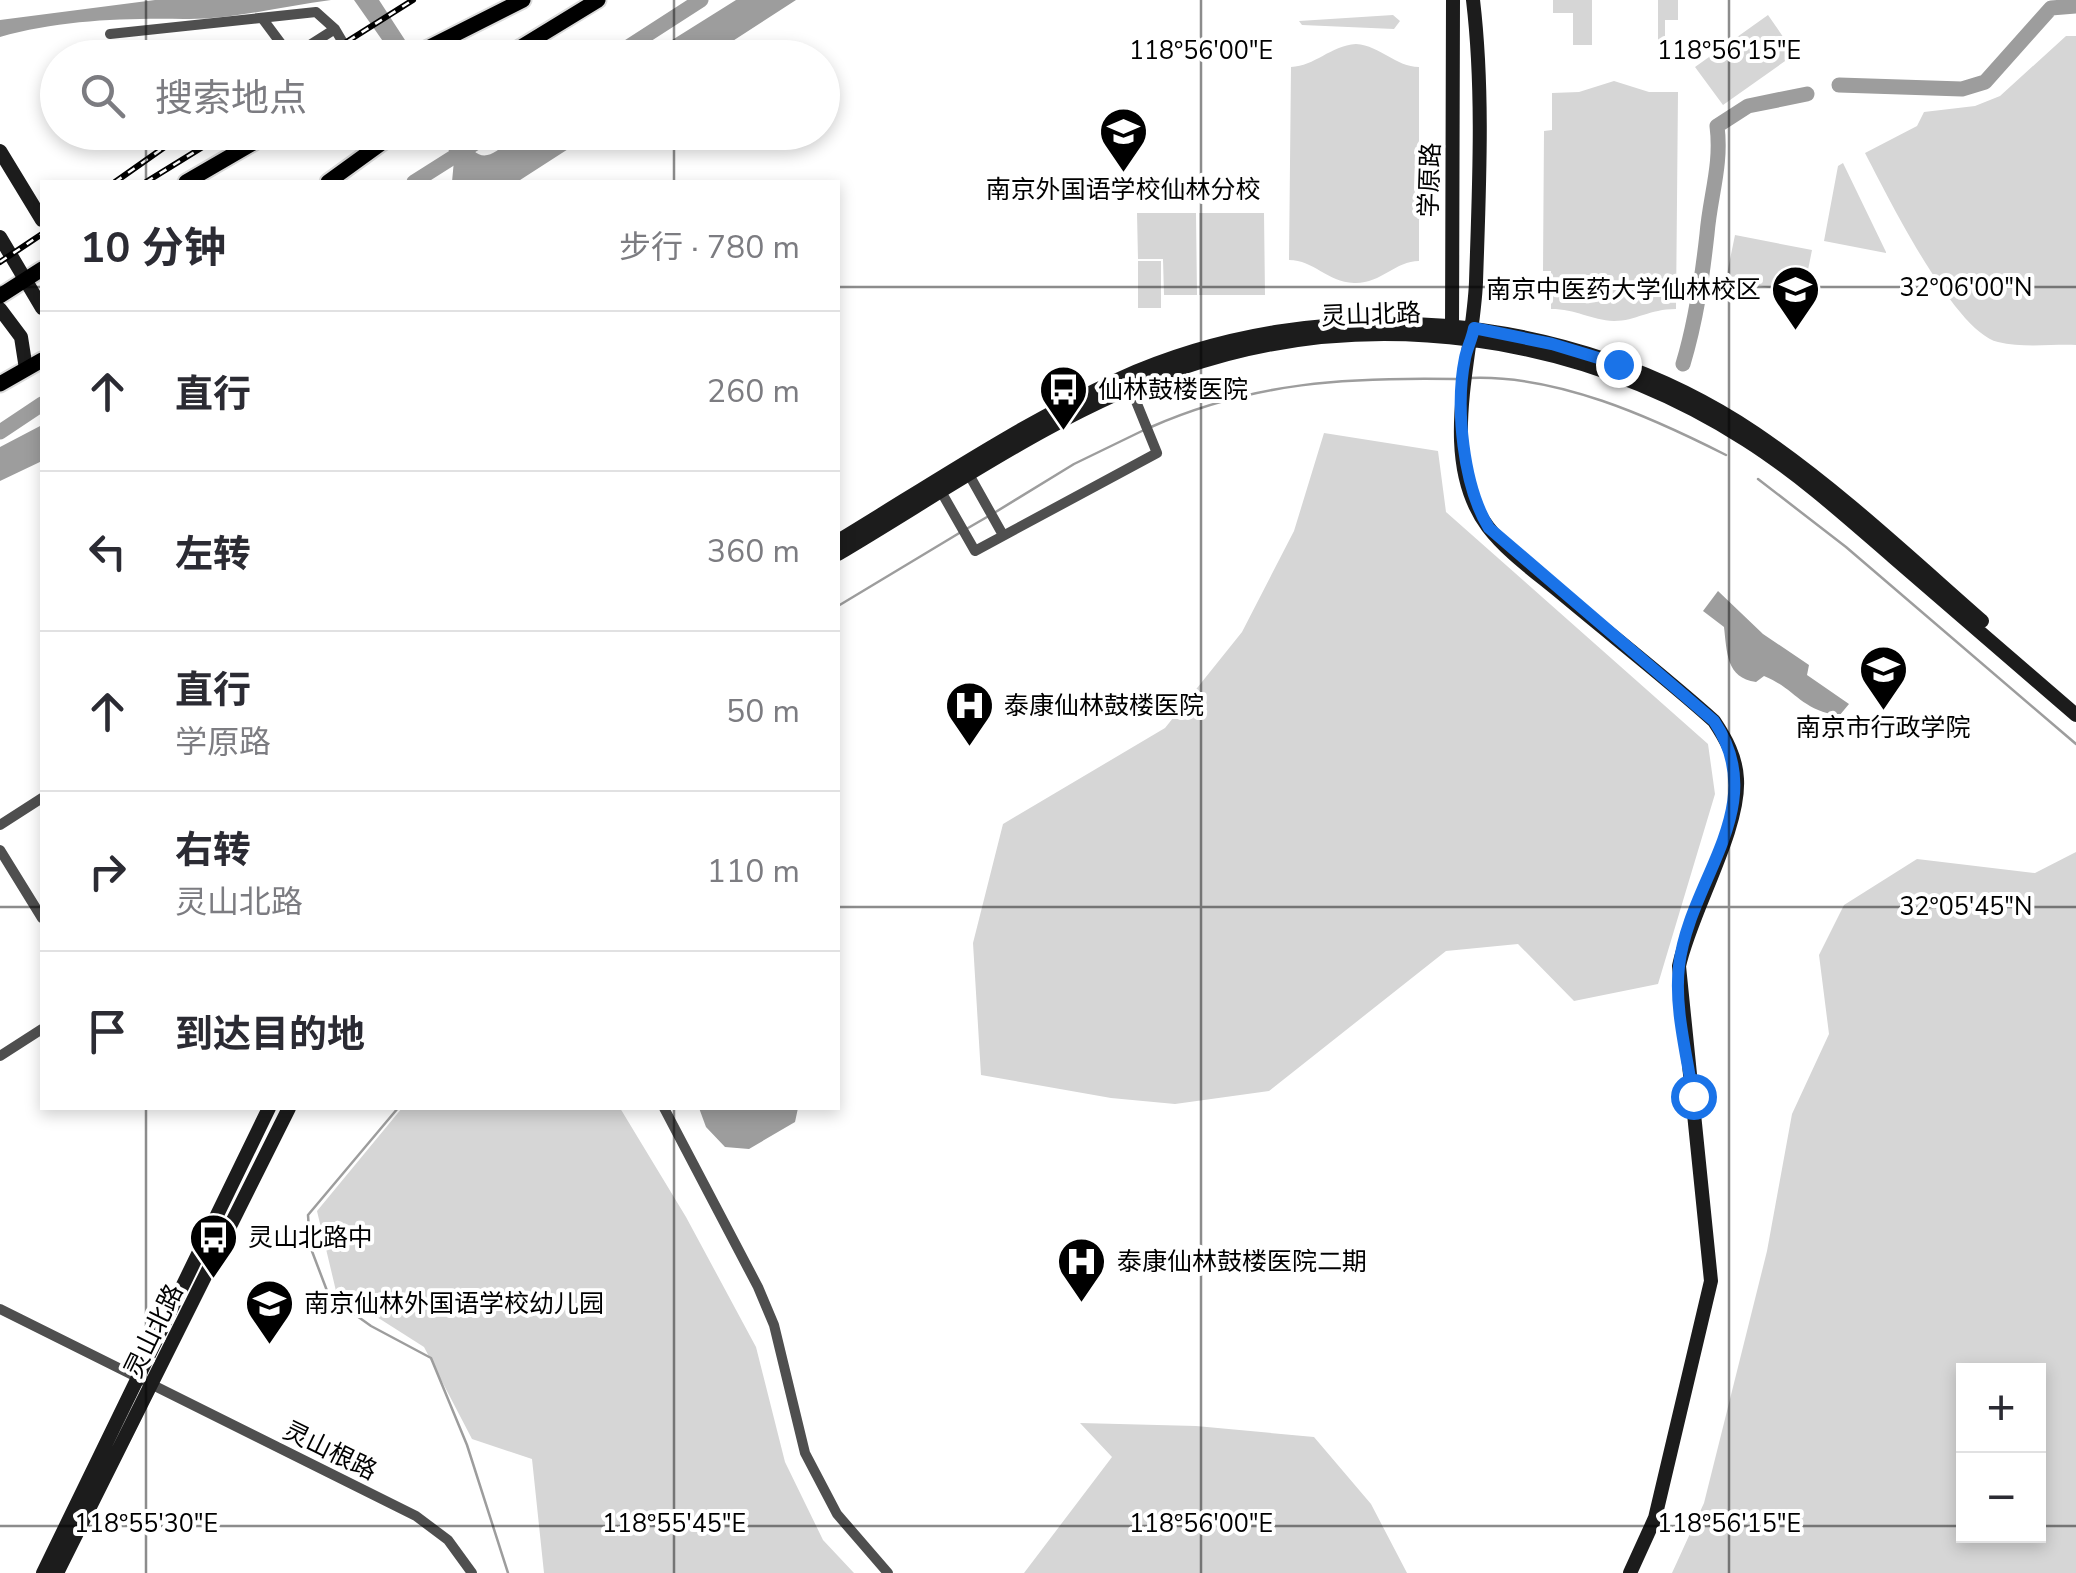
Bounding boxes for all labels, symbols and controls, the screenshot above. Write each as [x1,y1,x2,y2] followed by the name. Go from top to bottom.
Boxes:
[1129,34,1273,68] text: 118°56'00"E
[1657,34,1801,68] text: 118°56'15"E
[40,40,840,150] search box
[75,68,130,123] icon: search
[155,73,307,124] text: 搜索地点
[1097,106,1149,174] school or university icon: 南京外国语学校仙林分校
[1412,142,1448,218] street label: 学原路
[985,173,1261,207] place label: 南京外国语学校仙林分校
[80,220,226,277] text: 10 分钟
[619,226,800,269] text: 步行 · 780 m
[1770,264,1822,332] school or university icon: 南京中医药大学仙林校区
[1899,271,2033,305] text: 32°06'00"N
[1486,273,1761,307] place label: 南京中医药大学仙林校区
[1320,296,1422,334] street label: 灵山北路
[1596,342,1642,388] route end
[80,364,135,419] icon: ahead
[1037,364,1089,432] bus stop icon: 仙林鼓楼医院
[175,369,251,420] text: 直行
[707,370,800,413] text: 260 m
[1098,373,1248,407] place label: 仙林鼓楼医院
[80,524,135,579] icon: left
[175,529,251,580] text: 左转
[707,530,800,573] text: 360 m
[1857,644,1909,712] school or university icon: 南京市行政学院
[175,665,251,716] text: 直行
[943,680,995,748] hospital icon: 泰康仙林鼓楼医院
[80,684,135,739] icon: ahead
[1004,689,1204,723] place label: 泰康仙林鼓楼医院
[726,690,800,733] text: 50 m
[1795,711,1971,745] place label: 南京市行政学院
[175,721,271,764] text: 学原路
[175,825,251,876] text: 右转
[80,844,135,899] icon: right
[707,850,800,893] text: 110 m
[175,881,303,924] text: 灵山北路
[1899,890,2033,924] text: 32°05'45"N
[80,1004,135,1059] icon: arrive
[175,1009,365,1060] text: 到达目的地
[1671,1074,1717,1120] route start
[187,1212,239,1280] bus stop icon: 灵山北路中
[248,1221,373,1255] place label: 灵山北路中
[1056,1236,1108,1304] hospital icon: 泰康仙林鼓楼医院二期
[1117,1245,1367,1279] place label: 泰康仙林鼓楼医院二期
[243,1278,295,1346] school or university icon: 南京仙林外国语学校幼儿园
[117,1279,191,1383] street label: 灵山北路
[304,1287,604,1321] place label: 南京仙林外国语学校幼儿园
[1956,1363,2046,1543] map controls
[1956,1363,2046,1453] button: +
[278,1414,382,1488] street label: 灵山根路
[1956,1453,2046,1543] button: −
[74,1507,218,1541] text: 118°55'30"E
[602,1507,746,1541] text: 118°55'45"E
[1129,1507,1273,1541] text: 118°56'00"E
[1657,1507,1801,1541] text: 118°56'15"E

